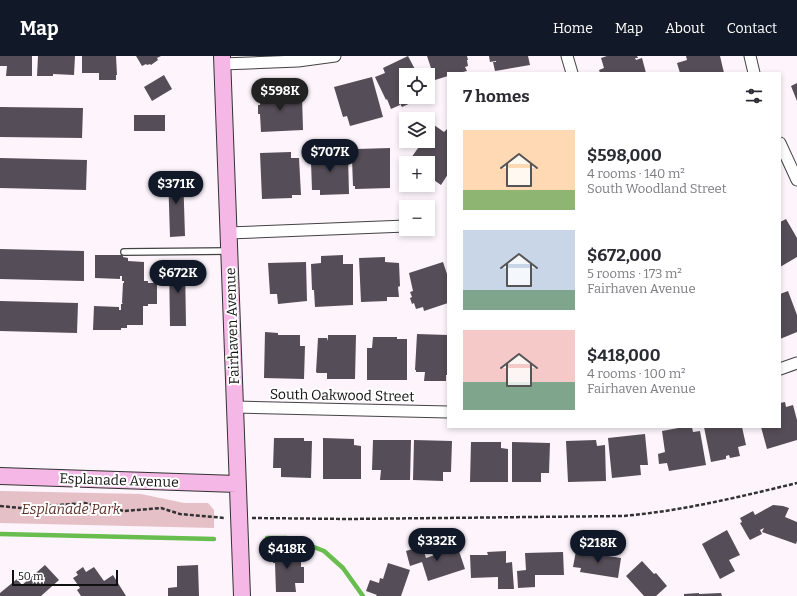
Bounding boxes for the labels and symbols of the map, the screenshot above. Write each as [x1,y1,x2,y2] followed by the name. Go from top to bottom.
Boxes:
[252,78,308,112] pin: $598K
[302,139,358,173] pin: $707K
[148,171,204,205] pin: $371K
[150,260,206,294] pin: $672K
[222,267,243,385] street label: Fairhaven Avenue
[270,386,414,405] street label: South Oakwood Street
[59,470,179,491] street label: Esplanade Avenue
[22,501,121,518] park label: Esplanade Park
[409,528,465,562] pin: $332K
[570,530,626,564] pin: $218K
[259,536,315,570] pin: $418K
[12,568,118,587] scale bar

